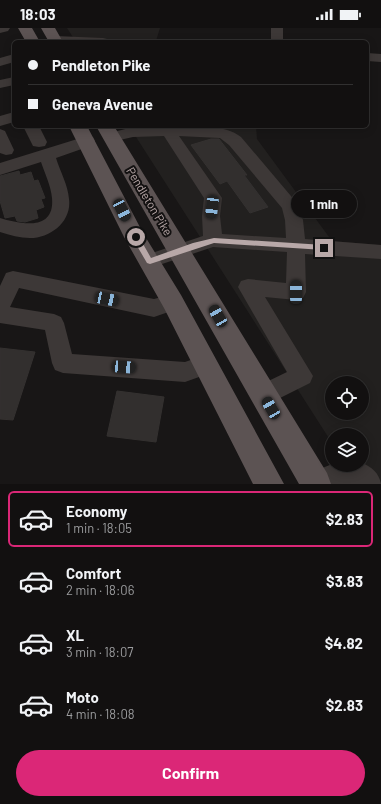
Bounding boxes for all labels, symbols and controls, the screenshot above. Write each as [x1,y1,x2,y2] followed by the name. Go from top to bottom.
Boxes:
[20,5,56,23] text: 18:03
[52,56,150,74] text: Pendleton Pike
[52,95,153,113] text: Geneva Avenue
[124,164,176,238] street label: Pendleton Pike
[291,190,357,218] callout: 1 min
[205,194,219,220] car
[310,196,338,212] text: 1 min
[111,197,133,223] car
[127,228,145,246] route start
[315,239,333,257] route end
[290,280,302,304] car
[94,291,120,307] car
[207,303,229,329] car
[112,360,136,374] car
[325,376,369,472] map controls
[325,376,369,420] button: locate
[260,395,282,421] car
[325,428,369,472] button: layers
[18,501,54,537] icon: car
[66,502,127,520] text: Economy
[326,510,363,528] text: $2.83
[66,520,132,536] text: 1 min · 18:05
[18,563,54,599] icon: car
[66,564,121,582] text: Comfort
[326,572,363,590] text: $3.83
[66,582,134,598] text: 2 min · 18:06
[18,625,54,661] icon: car
[66,626,84,644] text: XL
[325,634,363,652] text: $4.82
[66,644,134,660] text: 3 min · 18:07
[18,687,54,723] icon: car
[66,688,99,706] text: Moto
[326,696,363,714] text: $2.83
[66,706,135,722] text: 4 min · 18:08
[16,750,365,796] button: Confirm

